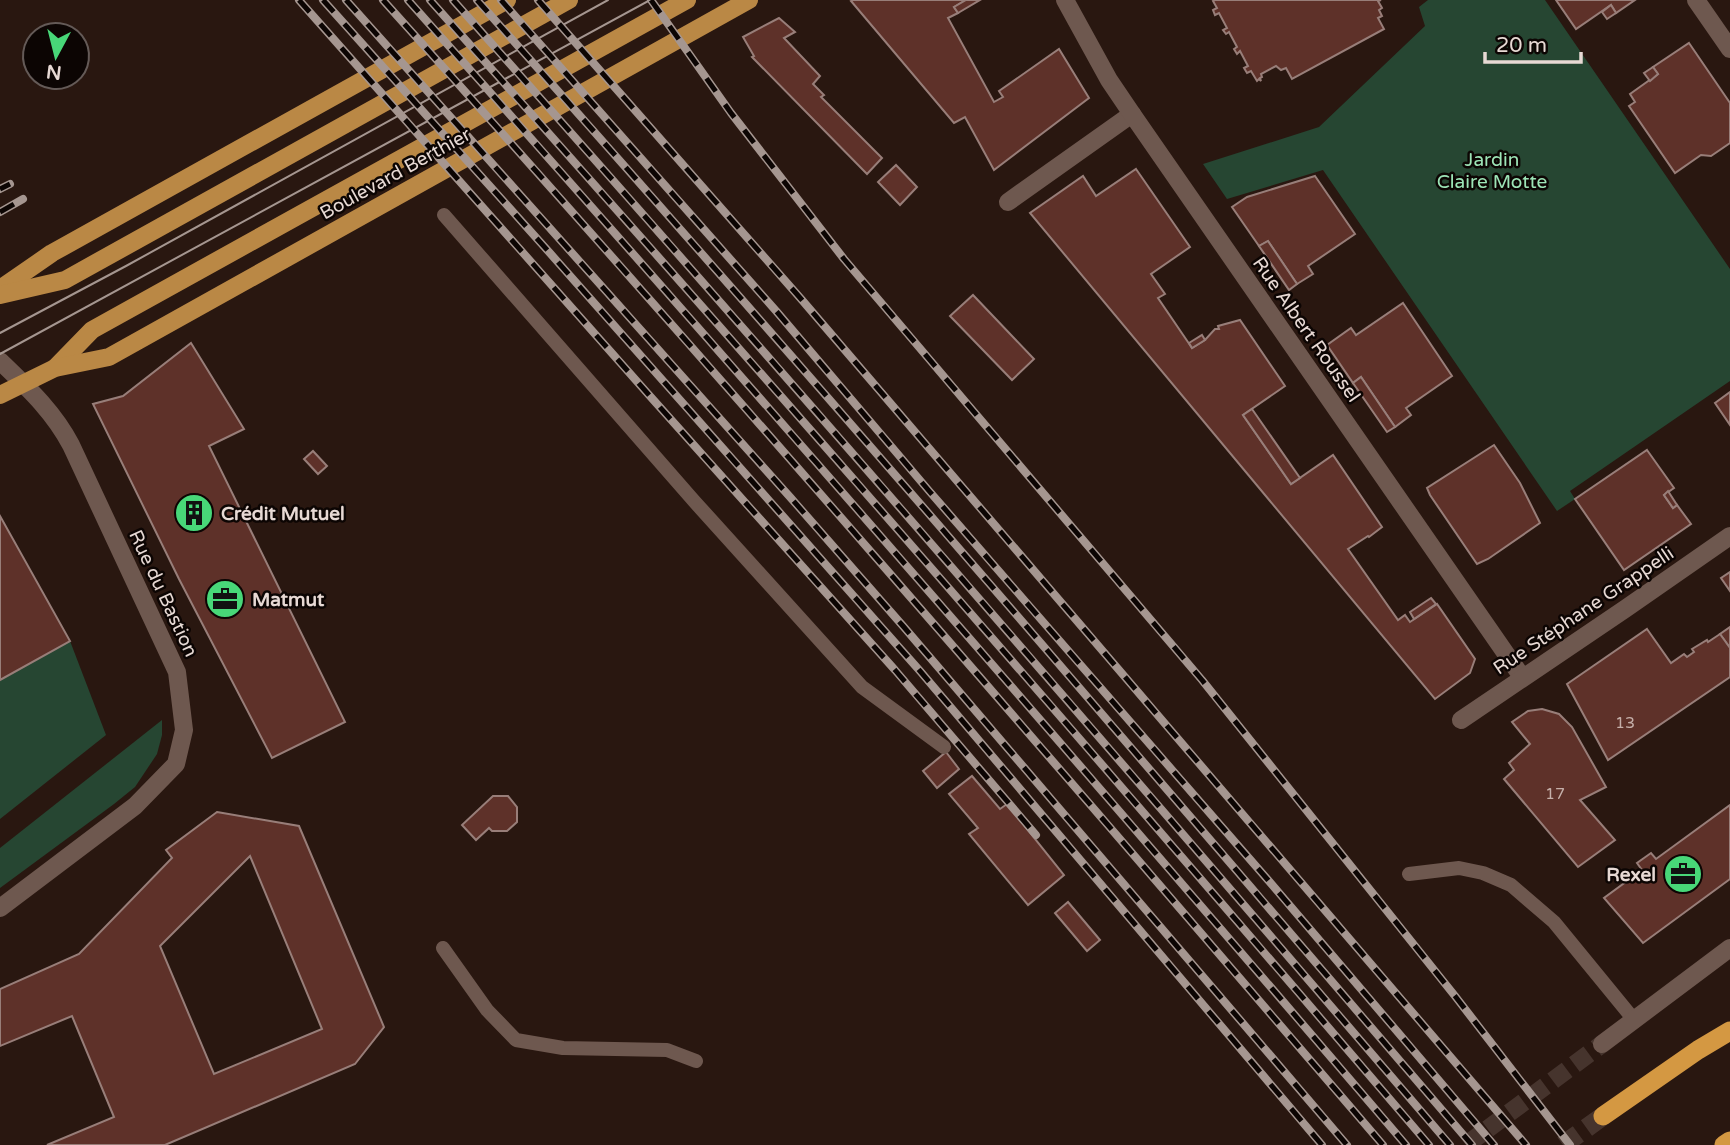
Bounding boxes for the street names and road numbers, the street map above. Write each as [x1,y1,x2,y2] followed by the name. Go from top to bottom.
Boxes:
[316,123,475,224] street label: Boulevard Berthier
[1248,253,1365,406] street label: Rue Albert Roussel
[124,527,202,660] street label: Rue du Bastion
[1489,542,1678,679] street label: Rue Stéphane Grappelli

